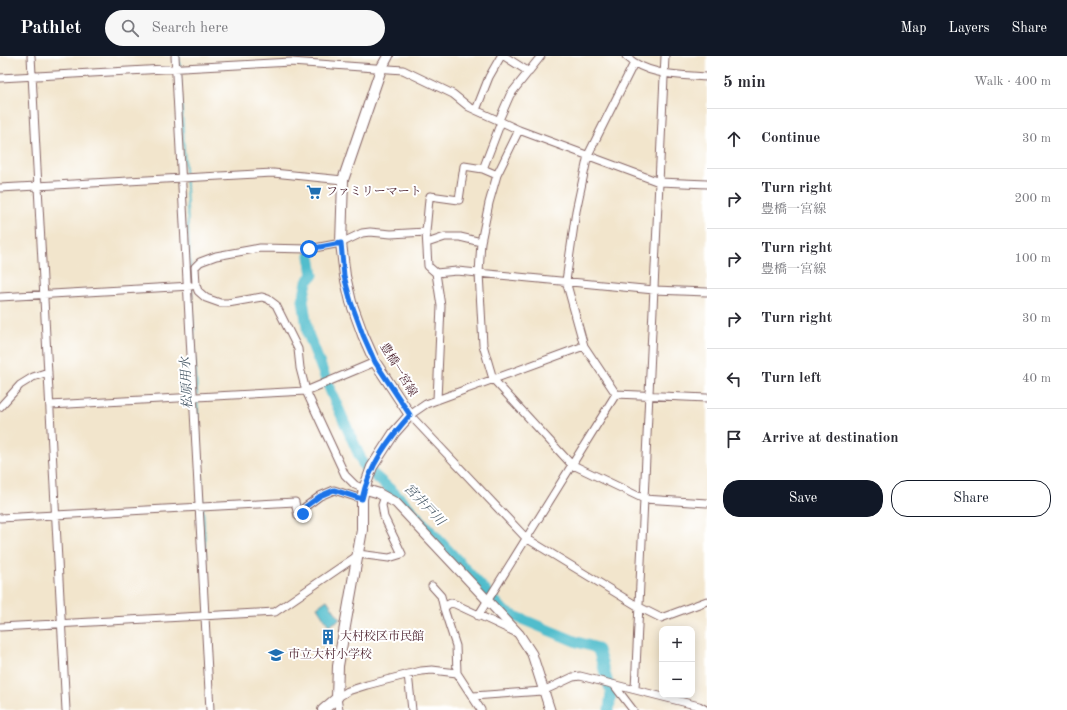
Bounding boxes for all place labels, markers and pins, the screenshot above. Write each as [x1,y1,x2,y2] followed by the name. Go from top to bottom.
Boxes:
[305,183,323,201] supermarket icon: ファミリーマート
[326,185,422,198] place label: ファミリーマート
[319,628,337,646] building icon: 大村校区市民館
[340,629,424,643] place label: 大村校区市民館
[267,646,285,664] school or university icon: 市立大村小学校
[288,647,372,661] place label: 市立大村小学校

